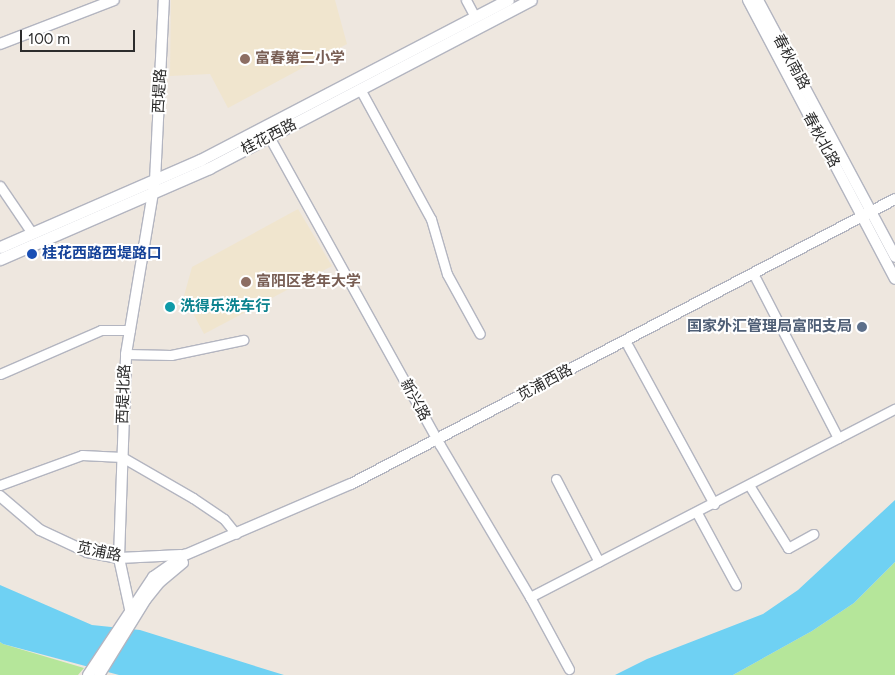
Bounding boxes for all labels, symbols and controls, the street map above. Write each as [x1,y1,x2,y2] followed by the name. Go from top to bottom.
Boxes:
[22,20,138,52] scale bar
[28,30,70,48] text: 100 m
[769,31,813,93] street label: 春秋南路
[255,50,345,68] place label: 富春第二小学
[239,53,251,65] marker: 富春第二小学
[150,68,170,114] street label: 西堤路
[799,109,843,171] street label: 春秋北路
[238,115,300,159] street label: 桂花西路
[42,245,162,263] place label: 桂花西路西堤路口
[26,248,38,260] marker: 桂花西路西堤路口
[256,273,361,291] place label: 富阳区老年大学
[240,276,252,288] marker: 富阳区老年大学
[180,298,270,316] place label: 洗得乐洗车行
[164,301,176,313] marker: 洗得乐洗车行
[687,318,852,336] place label: 国家外汇管理局富阳支局
[856,321,868,333] marker: 国家外汇管理局富阳支局
[514,361,576,405] street label: 苋浦西路
[114,364,134,424] street label: 西堤北路
[396,376,434,424] street label: 新兴路
[75,539,123,565] street label: 苋浦路

